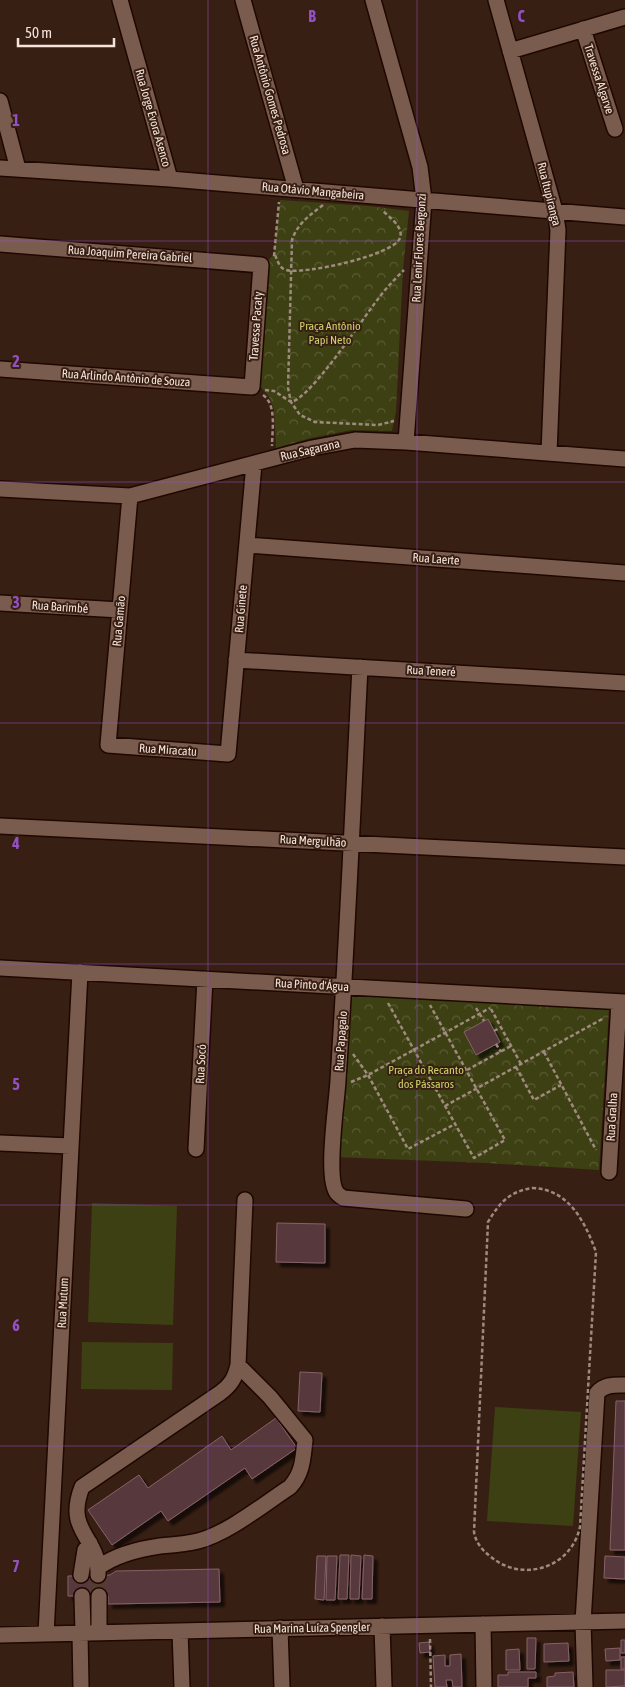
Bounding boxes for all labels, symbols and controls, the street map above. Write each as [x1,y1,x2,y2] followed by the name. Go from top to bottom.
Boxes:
[308,7,316,25] text: B
[517,7,525,25] text: C
[18,15,114,47] scale bar
[25,24,52,41] text: 50 m
[246,34,294,156] street label: Rua Antônio Gomes Pedrosa
[581,42,617,116] street label: Travessa Algarve
[132,67,174,169] street label: Rua Jorge Evora Asenco
[12,111,20,129] text: 1
[534,161,564,227] street label: Rua Itupiranga
[261,180,365,202] street label: Rua Otávio Mangabeira
[409,193,429,303] street label: Rua Lenir Flores Bergonzi
[67,243,193,265] street label: Rua Joaquim Pereira Gabriel
[247,291,265,361] street label: Travessa Pacaty
[299,319,361,347] park label: Praça Antônio Papi Neto
[12,352,20,370] text: 2
[61,367,191,389] street label: Rua Arlindo Antônio de Souza
[279,436,341,464] street label: Rua Sagarana
[412,550,460,568] street label: Rua Laerte
[232,584,250,634] street label: Rua Ginete
[12,593,20,611] text: 3
[110,595,128,647] street label: Rua Gamão
[31,598,89,616] street label: Rua Barimbé
[406,663,456,679] street label: Rua Teneré
[139,741,198,759] street label: Rua Miracatu
[279,832,347,850] street label: Rua Mergulhão
[11,834,20,852] text: 4
[275,976,349,994] street label: Rua Pinto d'Água
[332,1010,350,1072] street label: Rua Papagaio
[193,1043,209,1084] street label: Rua Socó
[388,1063,464,1091] park label: Praça do Recanto dos Pássaros
[12,1075,20,1093] text: 5
[604,1092,620,1142] street label: Rua Gralha
[55,1277,71,1329] street label: Rua Mutum
[12,1316,20,1334] text: 6
[12,1557,20,1575] text: 7
[254,1620,371,1636] street label: Rua Marina Luíza Spengler

